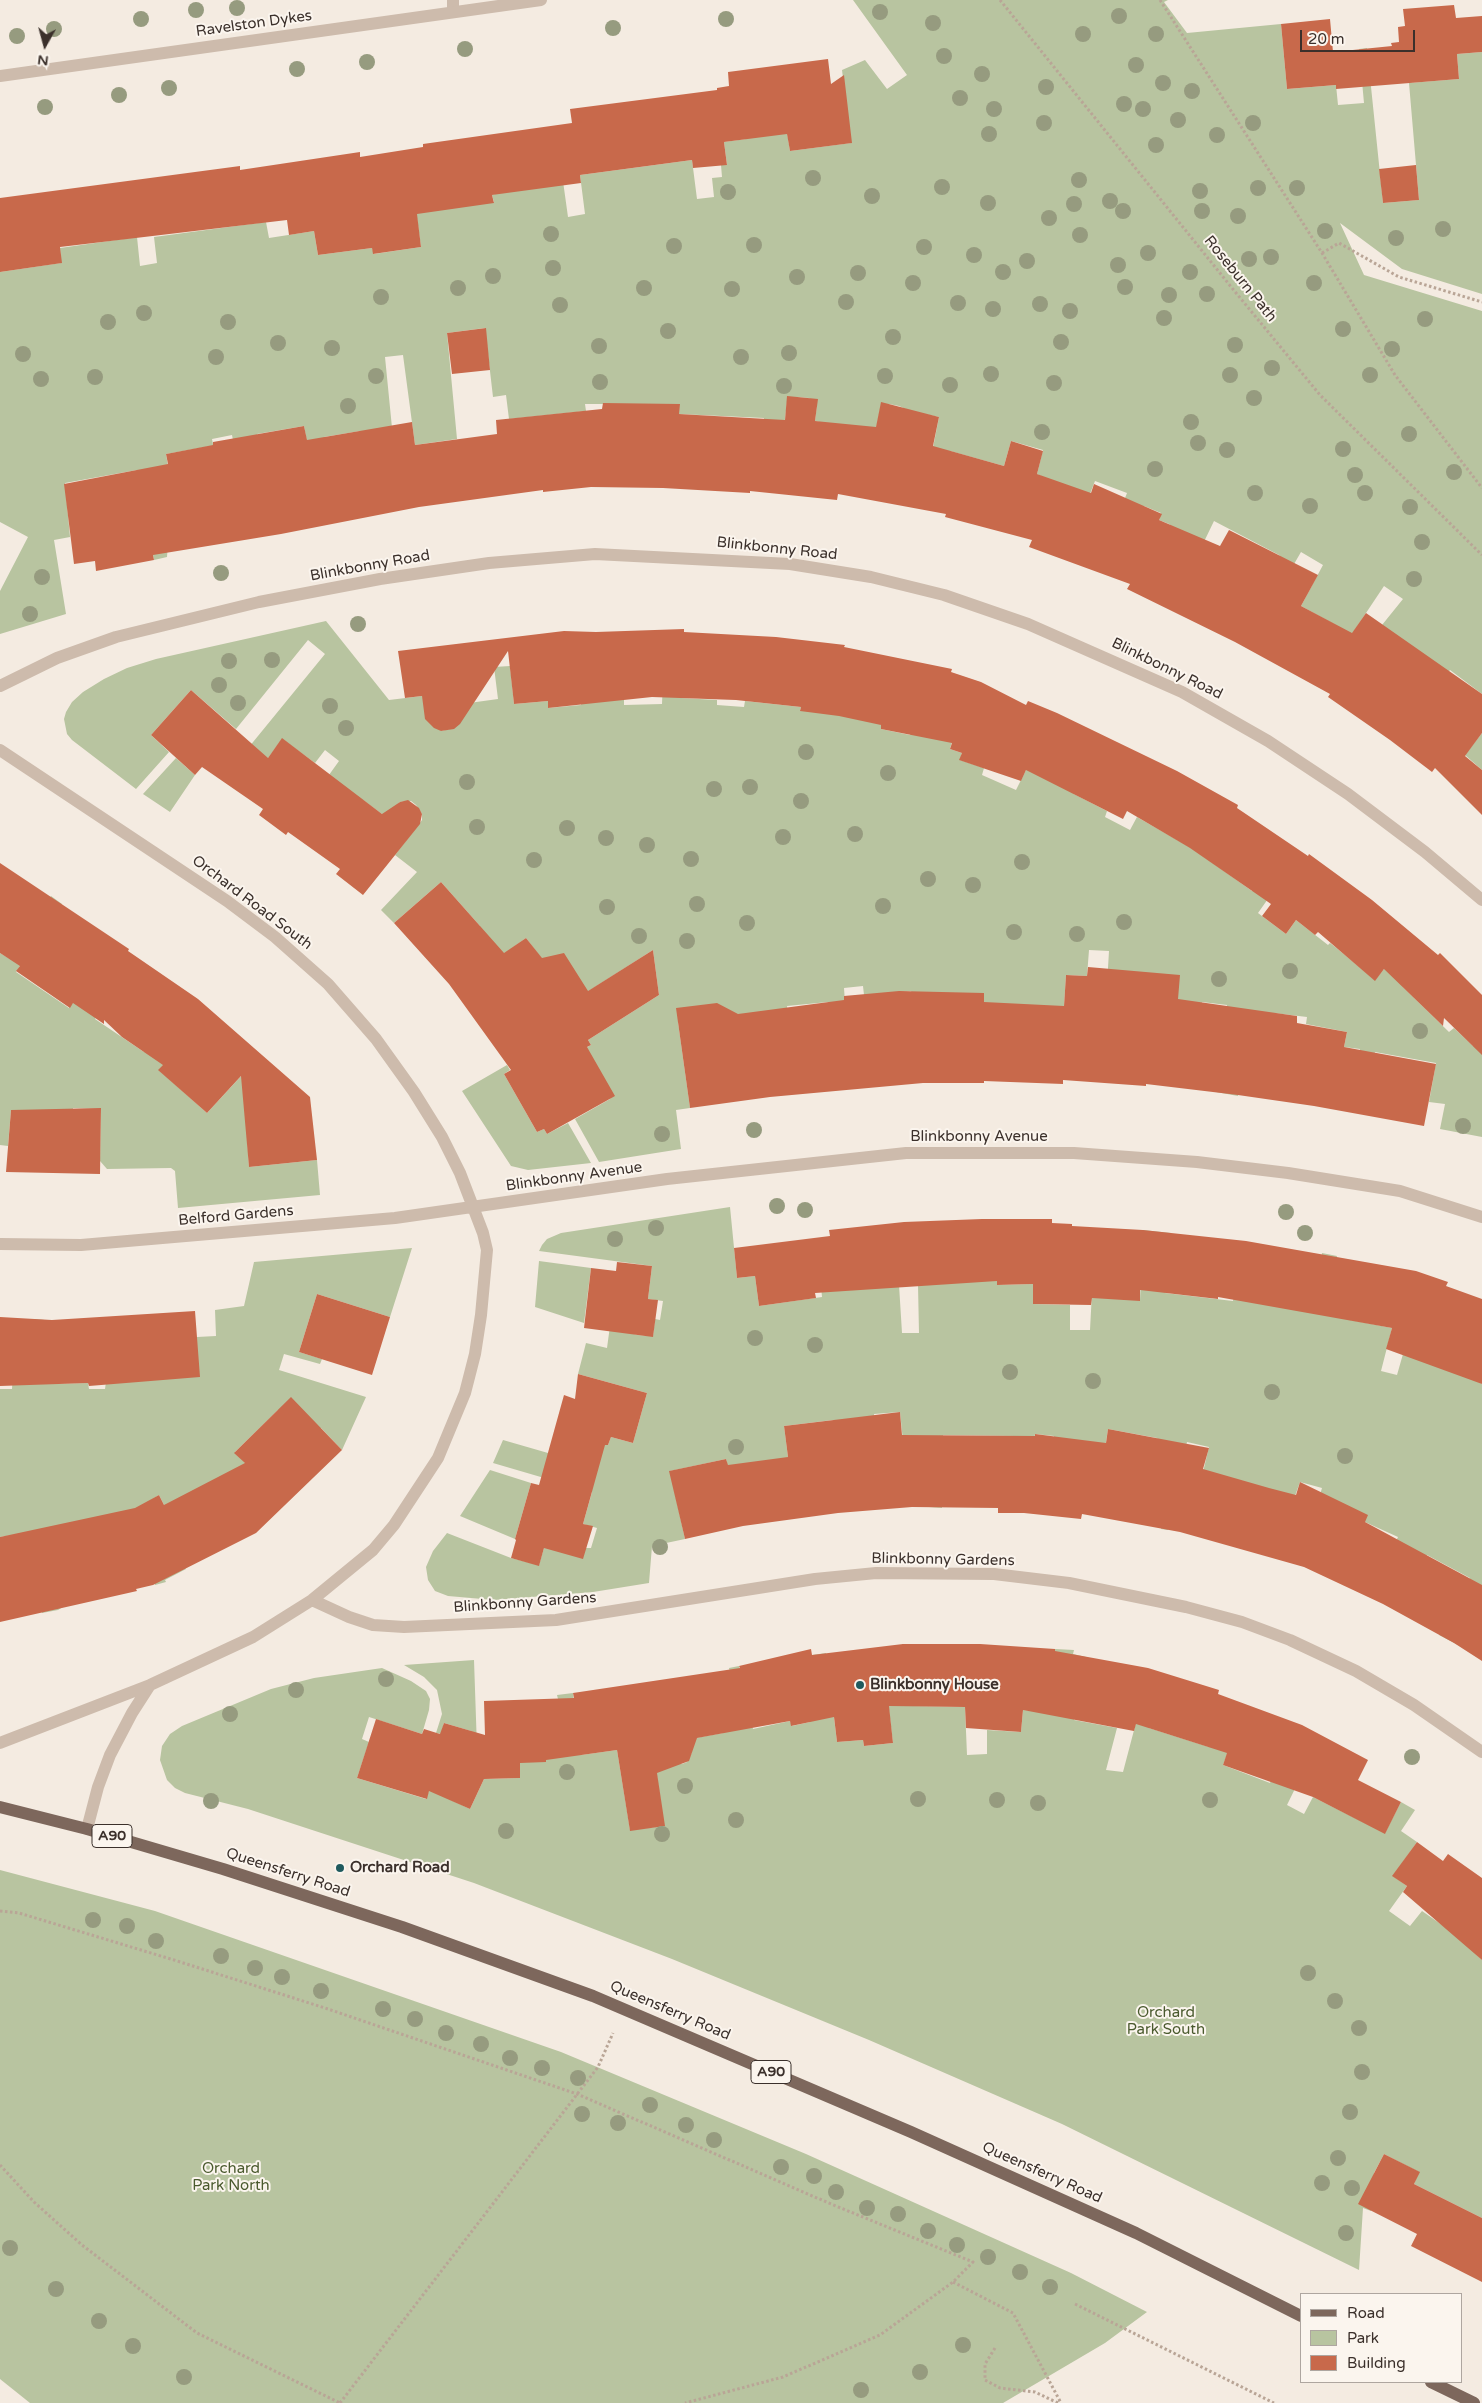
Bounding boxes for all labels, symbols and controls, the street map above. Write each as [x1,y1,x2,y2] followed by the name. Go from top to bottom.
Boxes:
[195,7,313,41] street label: Ravelston Dykes
[20,20,70,70] north arrow
[1302,20,1417,52] scale bar
[1308,30,1345,48] text: 20 m
[36,51,50,70] text: N
[1200,232,1280,326] street label: Roseburn Path
[716,534,838,564] street label: Blinkbonny Road
[309,547,431,585] street label: Blinkbonny Road
[1108,634,1226,704] street label: Blinkbonny Road
[188,852,316,954] street label: Orchard Road South
[910,1128,1048,1146] street label: Blinkbonny Avenue
[505,1159,643,1195] street label: Blinkbonny Avenue
[178,1202,294,1230] street label: Belford Gardens
[871,1550,1015,1570] street label: Blinkbonny Gardens
[453,1589,597,1617] street label: Blinkbonny Gardens
[870,1676,999,1694] place label: Blinkbonny House
[854,1679,866,1691] marker: Blinkbonny House
[92,1824,132,1848] road number: A90
[224,1844,352,1902] street label: Queensferry Road
[350,1859,450,1877] place label: Orchard Road
[334,1862,346,1874] marker: Orchard Road
[607,1977,733,2045] street label: Queensferry Road
[1127,2004,1205,2039] park label: Orchard Park South
[751,2060,791,2084] road number: A90
[979,2138,1105,2208] street label: Queensferry Road
[192,2160,270,2195] park label: Orchard Park North
[1300,2293,1462,2383] legend
[1347,2304,1385,2322] text: Road
[1347,2329,1379,2347] text: Park
[1347,2354,1406,2372] text: Building

